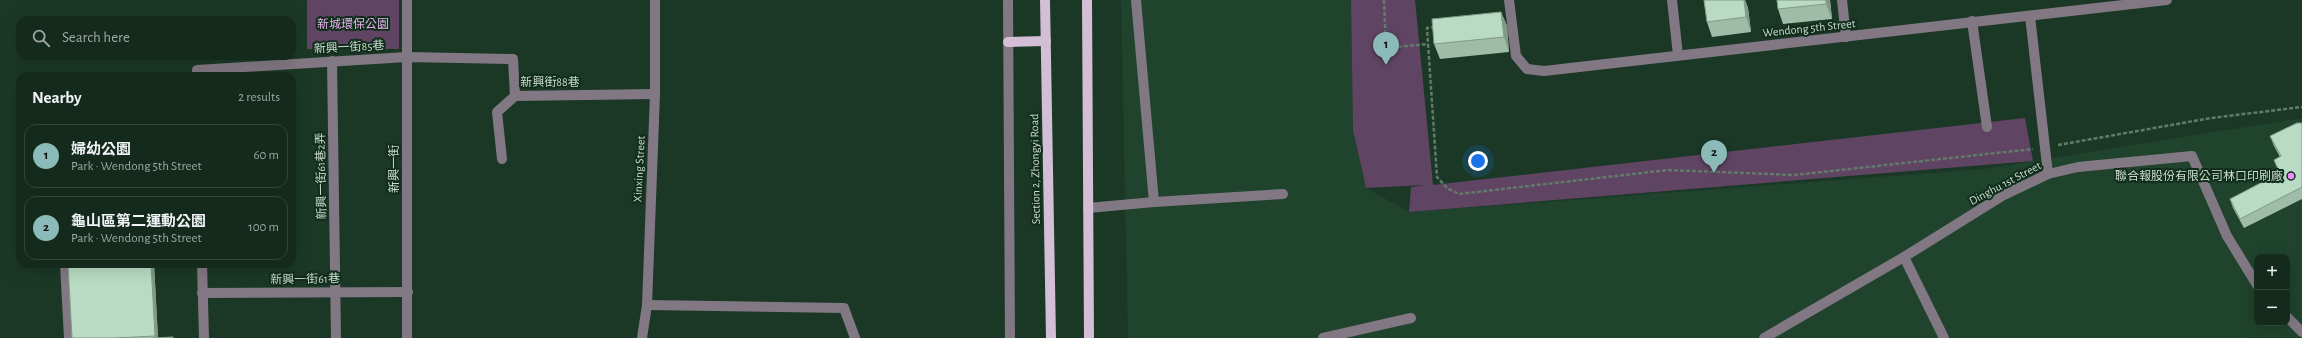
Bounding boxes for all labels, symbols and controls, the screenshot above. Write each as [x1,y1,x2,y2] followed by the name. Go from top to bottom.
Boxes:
[16,16,296,60] search box
[317,17,389,30] park label: 新城環保公園
[1762,17,1856,39] street label: Wendong 5th Street
[30,27,52,49] icon: search
[62,30,130,45] text: Search here
[1373,32,1399,65] pin: 1
[313,38,385,55] street label: 新興一街85巷
[520,75,580,88] street label: 新興街88巷
[32,89,82,106] text: Nearby
[238,91,280,104] text: 2 results
[1028,114,1043,224] street label: Section 2, Zhongyi Road
[313,132,328,220] street label: 新興一街61巷2弄
[631,135,647,203] street label: Xinxing Street
[1701,140,1727,173] pin: 2
[71,142,131,157] text: 婦幼公園
[387,145,400,193] street label: 新興一街
[44,149,48,162] text: 1
[253,149,279,162] text: 60 m
[1468,151,1488,171] your location
[1967,159,2043,207] street label: Dinghu 1st Street
[71,160,202,173] text: Park · Wendong 5th Street
[2115,169,2283,182] place label: 聯合報股份有限公司林口印刷廠
[2286,171,2296,181] marker: 聯合報股份有限公司林口印刷廠
[71,214,206,229] text: 龜山區第二運動公園
[43,221,49,234] text: 2
[248,221,279,234] text: 100 m
[71,232,202,245] text: Park · Wendong 5th Street
[2254,254,2290,326] map controls
[2254,254,2290,290] button: +
[270,271,340,286] street label: 新興一街61巷
[2254,290,2290,326] button: −

